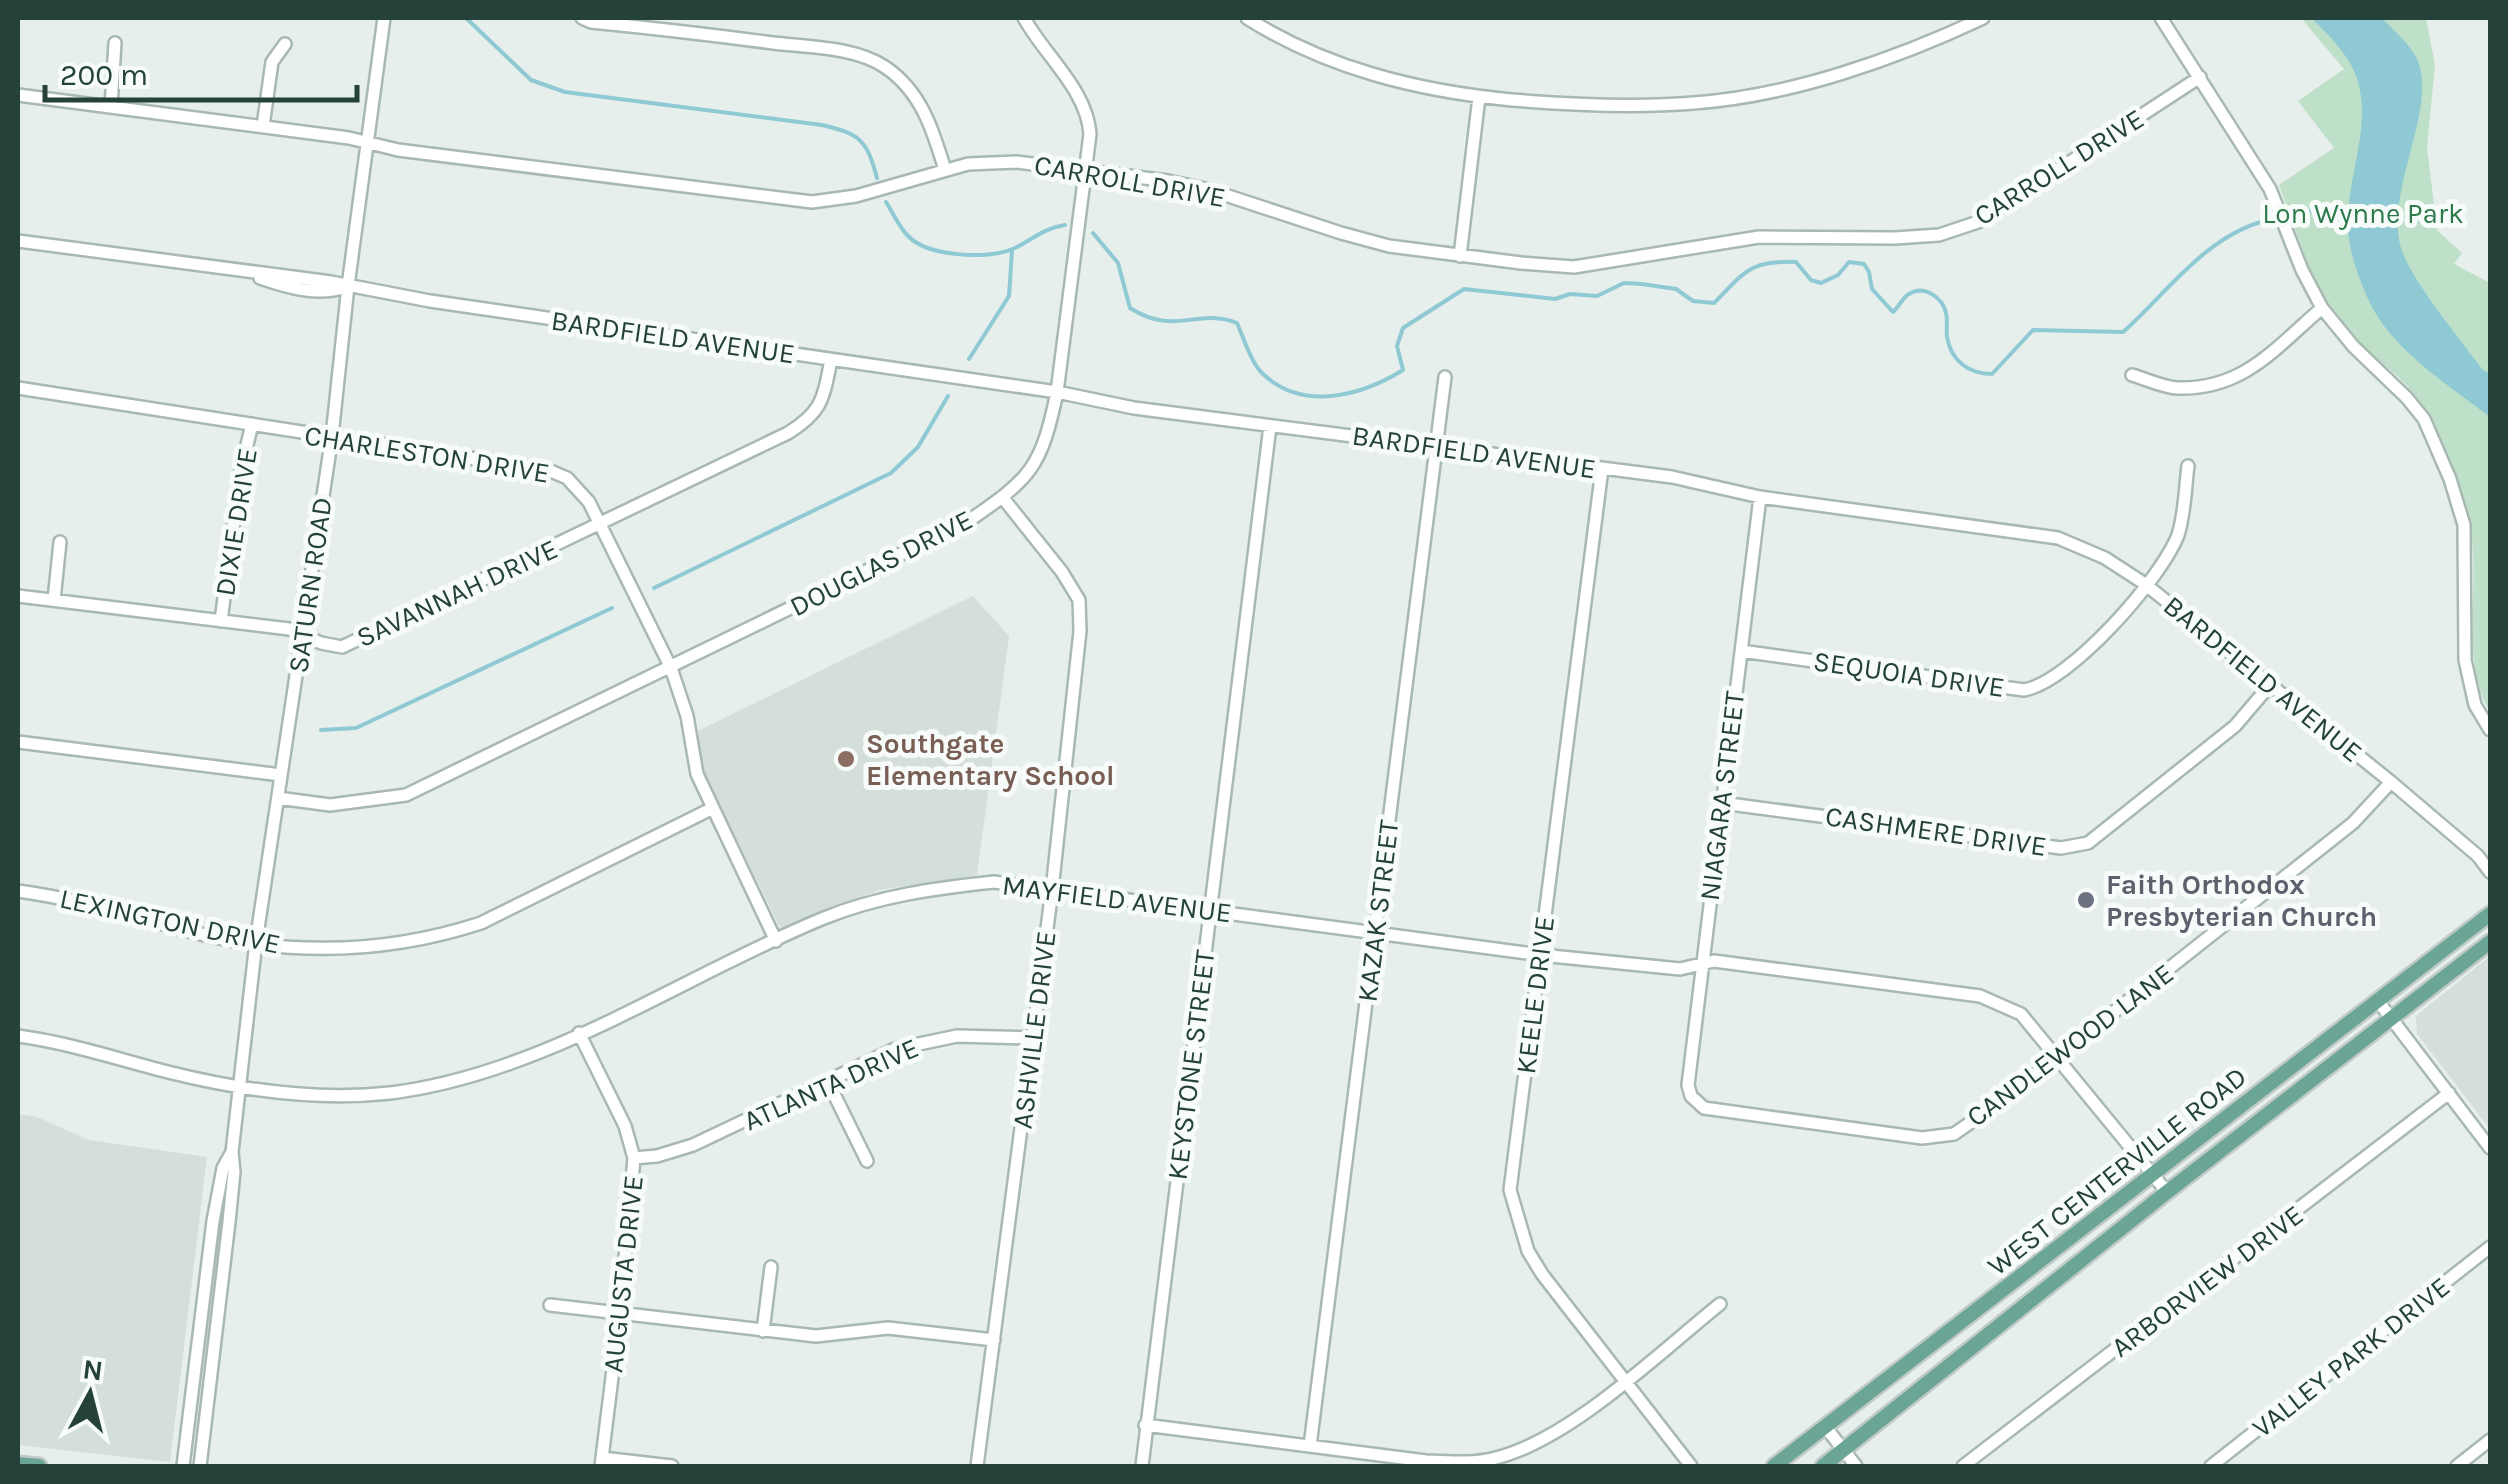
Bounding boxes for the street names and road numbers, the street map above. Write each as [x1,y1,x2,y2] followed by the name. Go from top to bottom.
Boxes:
[1968,102,2150,232] street label: CARROLL DRIVE
[1032,148,1228,214] street label: CARROLL DRIVE
[549,304,797,370] street label: BARDFIELD AVENUE
[302,418,552,490] street label: CHARLESTON DRIVE
[1350,419,1598,485] street label: BARDFIELD AVENUE
[208,446,264,598] street label: DIXIE DRIVE
[281,495,339,675] street label: SATURN ROAD
[784,503,978,623] street label: DOUGLAS DRIVE
[351,532,563,654] street label: SAVANNAH DRIVE
[2157,589,2369,769] street label: BARDFIELD AVENUE
[1811,644,2007,704] street label: SEQUOIA DRIVE
[1693,689,1751,903] street label: NIAGARA STREET
[1823,799,2049,863] street label: CASHMERE DRIVE
[1350,818,1406,1004] street label: KAZAK STREET
[1000,869,1234,929] street label: MAYFIELD AVENUE
[57,882,283,960] street label: LEXINGTON DRIVE
[1509,914,1561,1076] street label: KEELE DRIVE
[1006,929,1062,1131] street label: ASHVILLE DRIVE
[1161,948,1221,1182] street label: KEYSTONE STREET
[1960,957,2180,1133] street label: CANDLEWOOD LANE
[738,1031,924,1137] street label: ATLANTA DRIVE
[1981,1060,2253,1282] street label: WEST CENTERVILLE ROAD
[596,1174,650,1374] street label: AUGUSTA DRIVE
[2104,1198,2310,1364] street label: ARBORVIEW DRIVE
[2246,1270,2456,1444] street label: VALLEY PARK DRIVE

